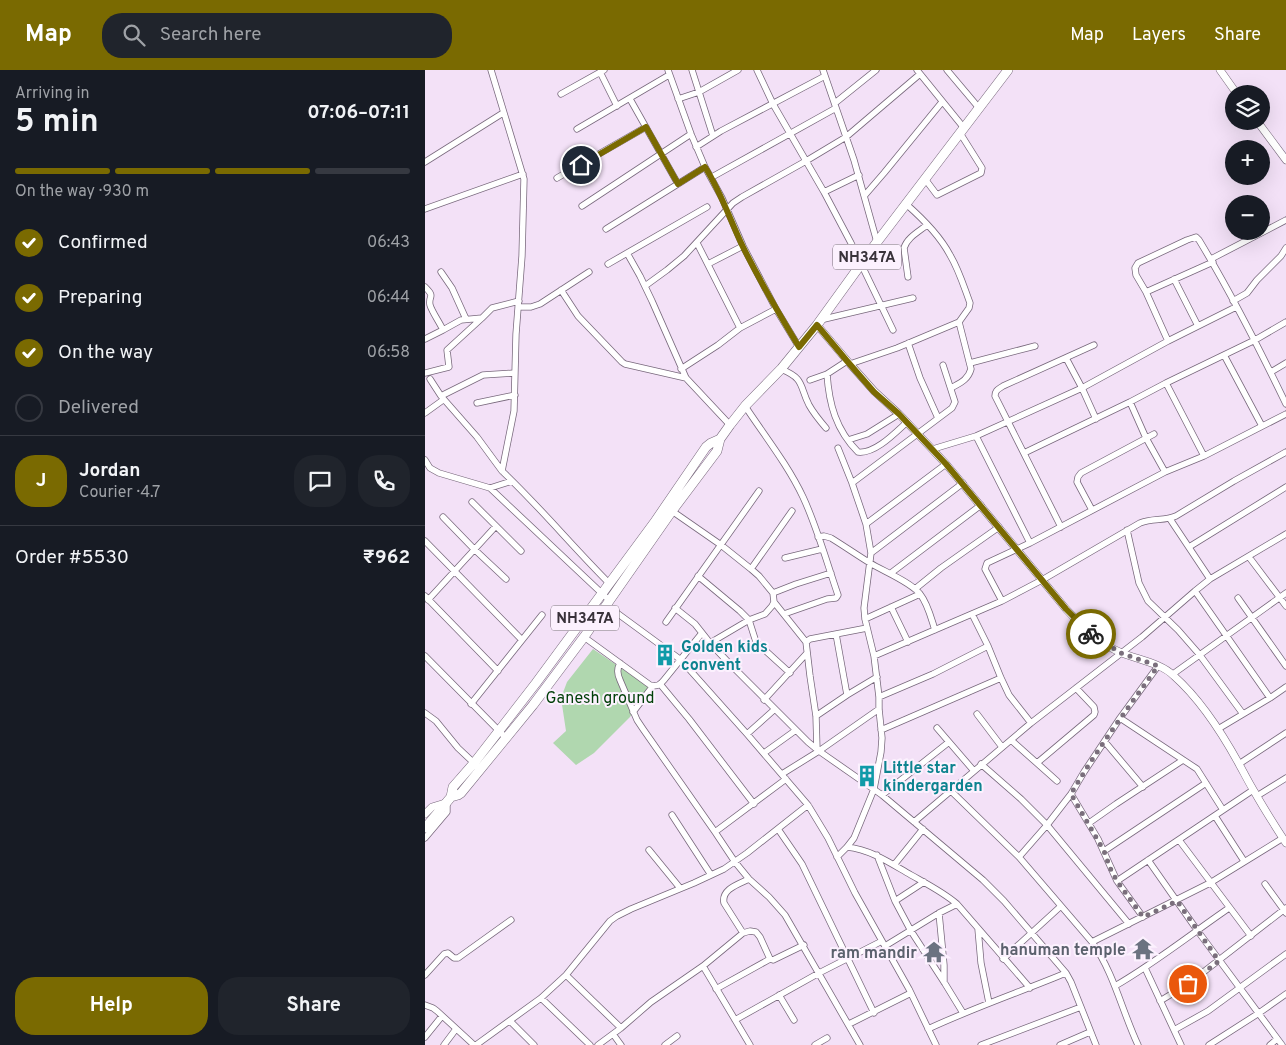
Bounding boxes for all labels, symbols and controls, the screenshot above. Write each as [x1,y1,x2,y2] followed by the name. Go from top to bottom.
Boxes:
[102,13,452,58] search box
[25,20,72,50] text: Map
[120,21,148,49] icon: search
[160,23,261,47] text: Search here
[1070,24,1104,47] text: Map
[1132,24,1186,47] text: Layers
[1214,24,1261,47] text: Share
[15,84,90,104] text: Arriving in
[1225,85,1270,240] map controls
[1225,85,1270,130] button: layers
[307,101,410,125] text: 07:06–07:11
[15,103,99,143] text: 5 min
[1225,140,1270,185] button: +
[560,144,602,186] pin
[567,151,595,179] icon: home
[15,182,149,202] text: On the way · 930 m
[1225,195,1270,240] button: −
[15,229,43,257] icon: check
[58,231,148,255] text: Confirmed
[367,233,410,253] text: 06:43
[833,244,901,270] road number: NH347A
[15,284,43,312] icon: check
[58,286,142,310] text: Preparing
[367,288,410,308] text: 06:44
[15,339,43,367] icon: check
[58,341,153,365] text: On the way
[367,343,410,363] text: 06:58
[58,396,139,420] text: Delivered
[294,455,346,507] button: chat
[358,455,410,507] button: phone
[79,459,141,483] text: Jordan
[36,469,46,493] text: J
[79,483,160,503] text: Courier · 4.7
[15,546,129,570] text: Order #5530
[363,546,410,570] text: ₹962
[551,606,619,630] road number: NH347A
[1066,609,1116,659] courier
[1077,620,1105,648] icon: bike
[681,638,768,676] place label: Golden kids convent
[652,642,678,668] building icon: Golden kids convent
[546,689,654,709] park label: Ganesh ground
[883,759,983,797] place label: Little star kindergarden
[854,763,880,789] building icon: Little star kindergarden
[1130,936,1156,962] temple icon: hanuman temple
[921,939,947,965] temple icon: ram mandir
[1000,941,1126,961] place label: hanuman temple
[830,944,917,964] place label: ram mandir
[1167,963,1209,1005] pin
[1174,970,1202,998] icon: bag
[15,977,208,1035] button: Help
[218,977,410,1035] button: Share

